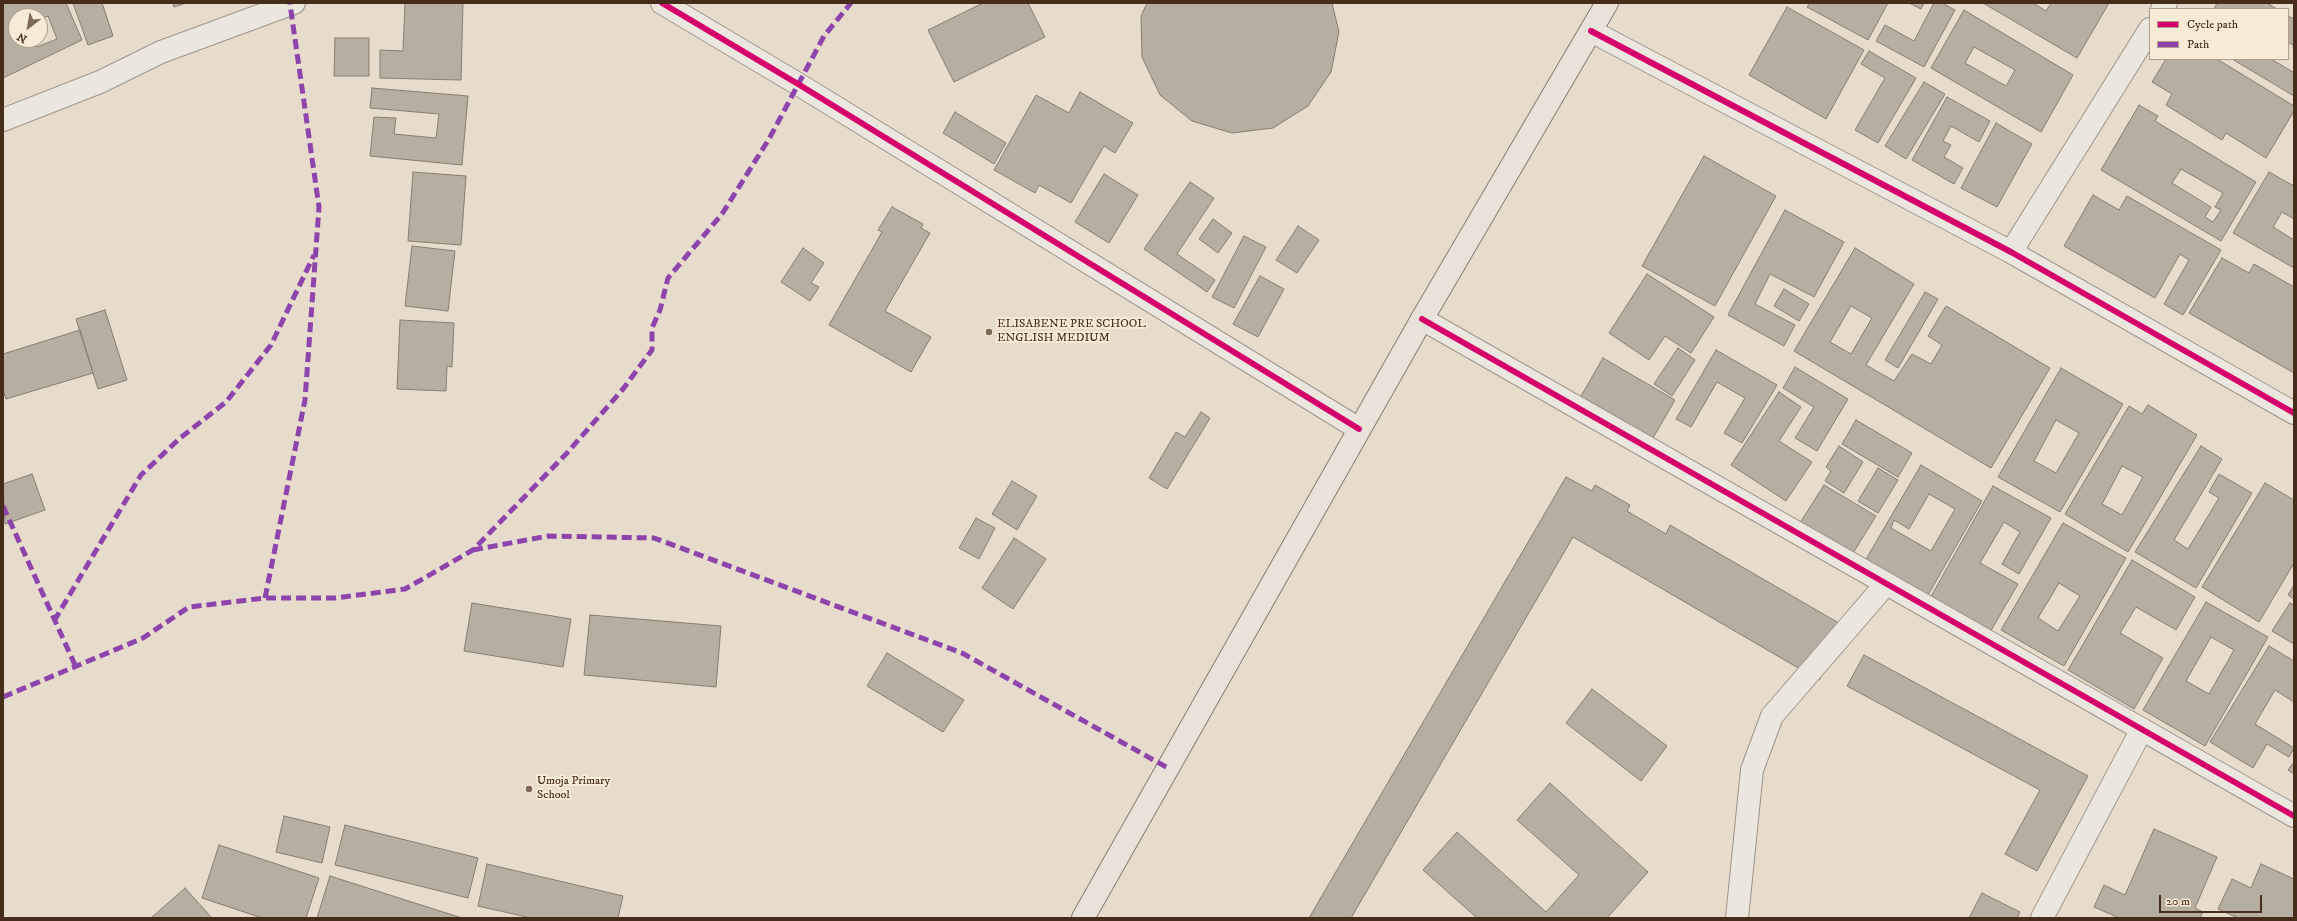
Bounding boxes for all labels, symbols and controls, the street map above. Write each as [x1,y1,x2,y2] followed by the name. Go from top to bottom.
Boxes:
[8,8,48,48] north arrow
[2149,8,2289,60] legend
[2187,17,2238,32] text: Cycle path
[15,29,30,46] text: N
[2187,37,2209,52] text: Path
[997,318,1146,346] place label: ELISABENE PRE SCHOOL ENGLISH MEDIUM
[984,327,994,337] marker: ELISABENE PRE SCHOOL ENGLISH MEDIUM
[537,775,610,803] place label: Umoja Primary School
[524,784,534,794] marker: Umoja Primary School
[2161,887,2264,913] scale bar
[2166,894,2190,909] text: 20 m

